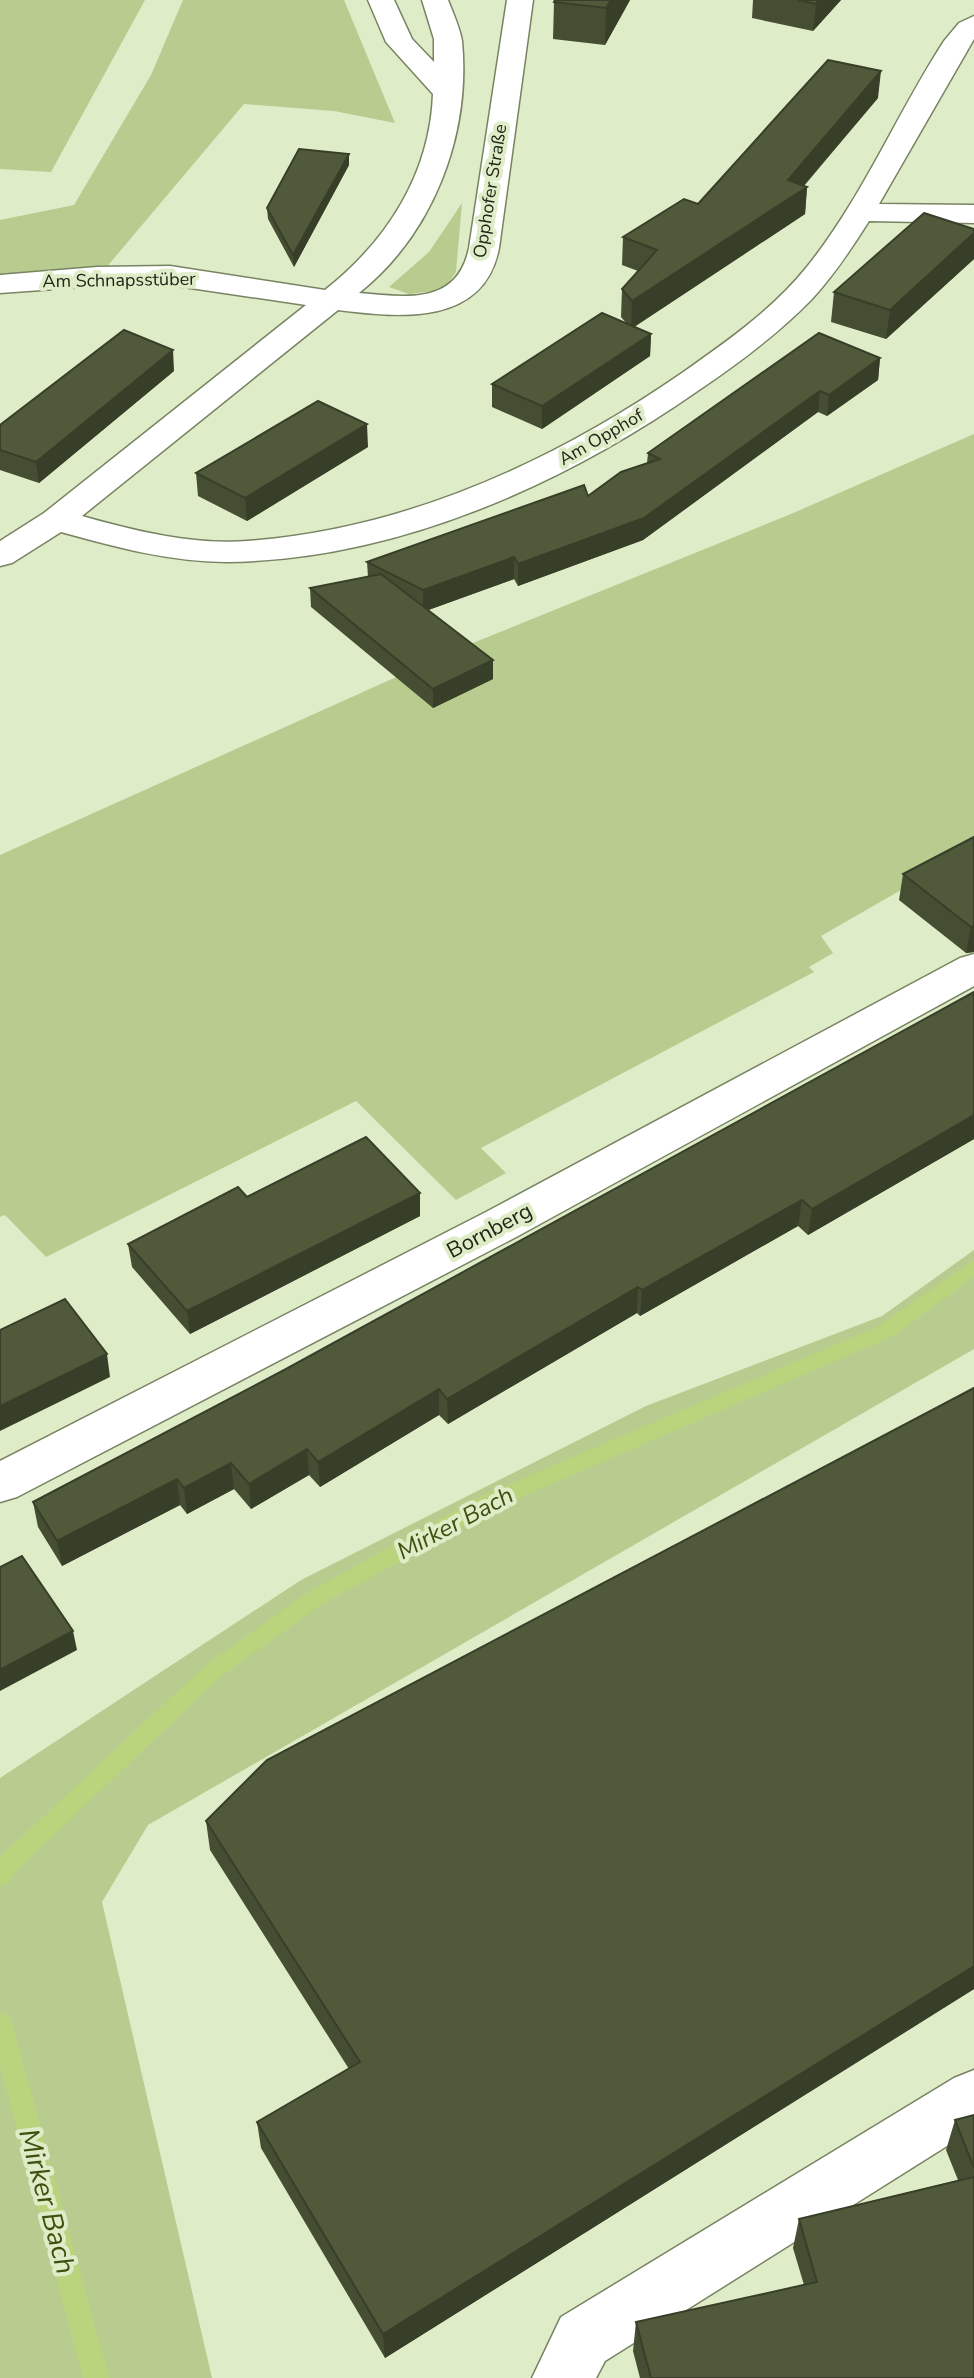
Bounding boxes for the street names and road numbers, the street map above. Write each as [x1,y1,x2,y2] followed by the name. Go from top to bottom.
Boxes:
[468,122,512,260] street label: Opphofer Straße
[42,267,196,293] street label: Am Schnapsstüber
[554,403,649,471] street label: Am Opphof
[442,1196,537,1266] street label: Bornberg

